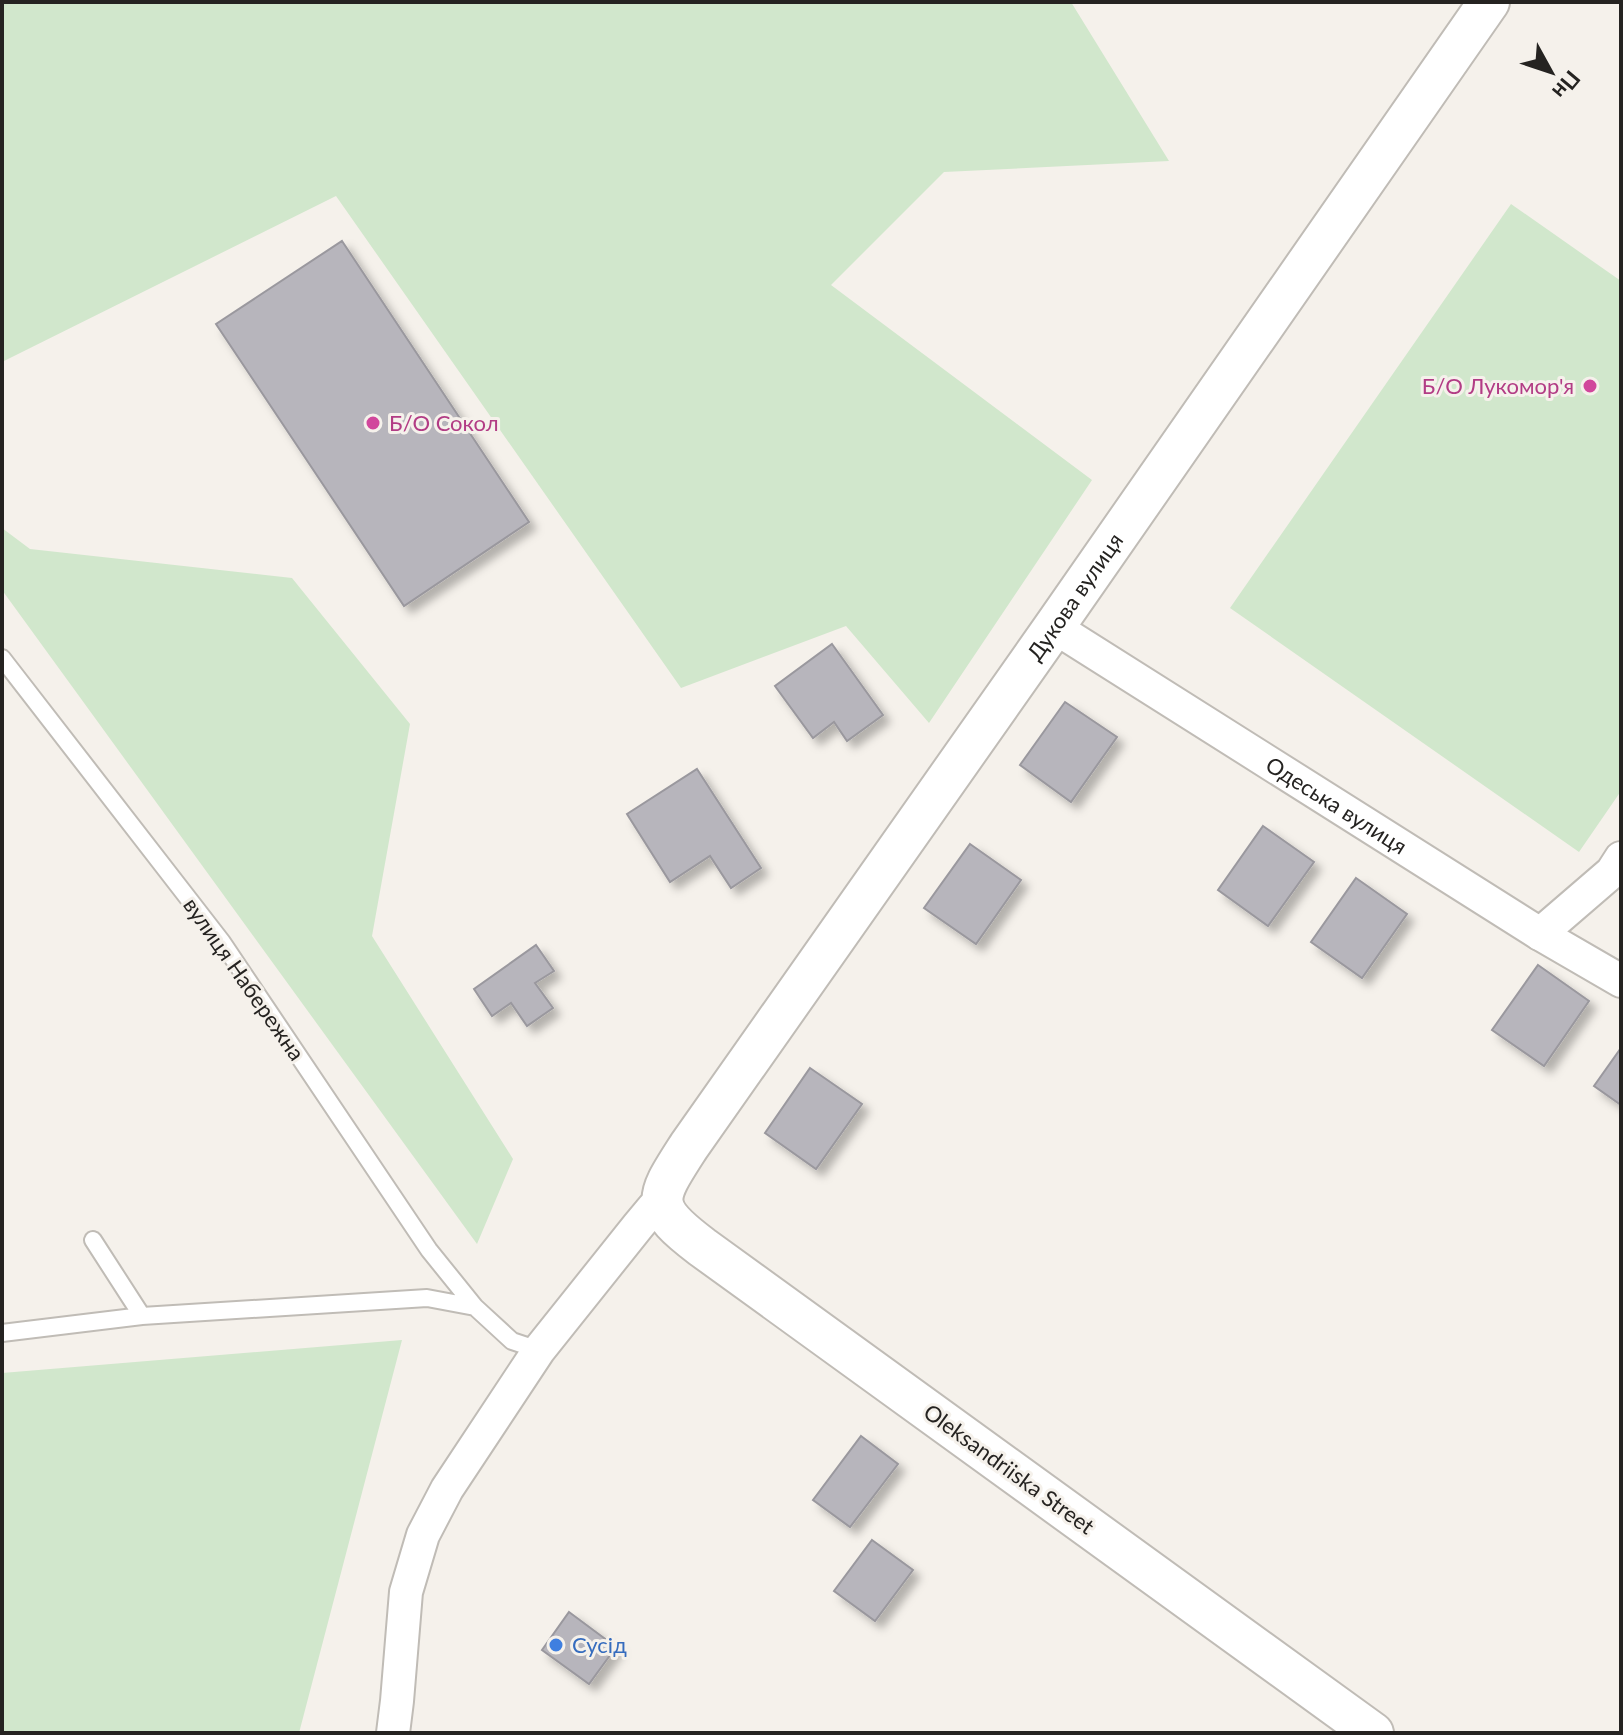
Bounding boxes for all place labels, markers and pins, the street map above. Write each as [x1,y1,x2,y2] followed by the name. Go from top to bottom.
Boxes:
[1422,372,1574,399] place label: Б/О Лукомор'я
[1581,377,1599,395] marker: Б/О Лукомор'я
[389,409,499,436] place label: Б/О Сокол
[364,414,382,432] marker: Б/О Сокол
[572,1631,627,1658] place label: Сусід
[547,1636,565,1654] marker: Сусід

